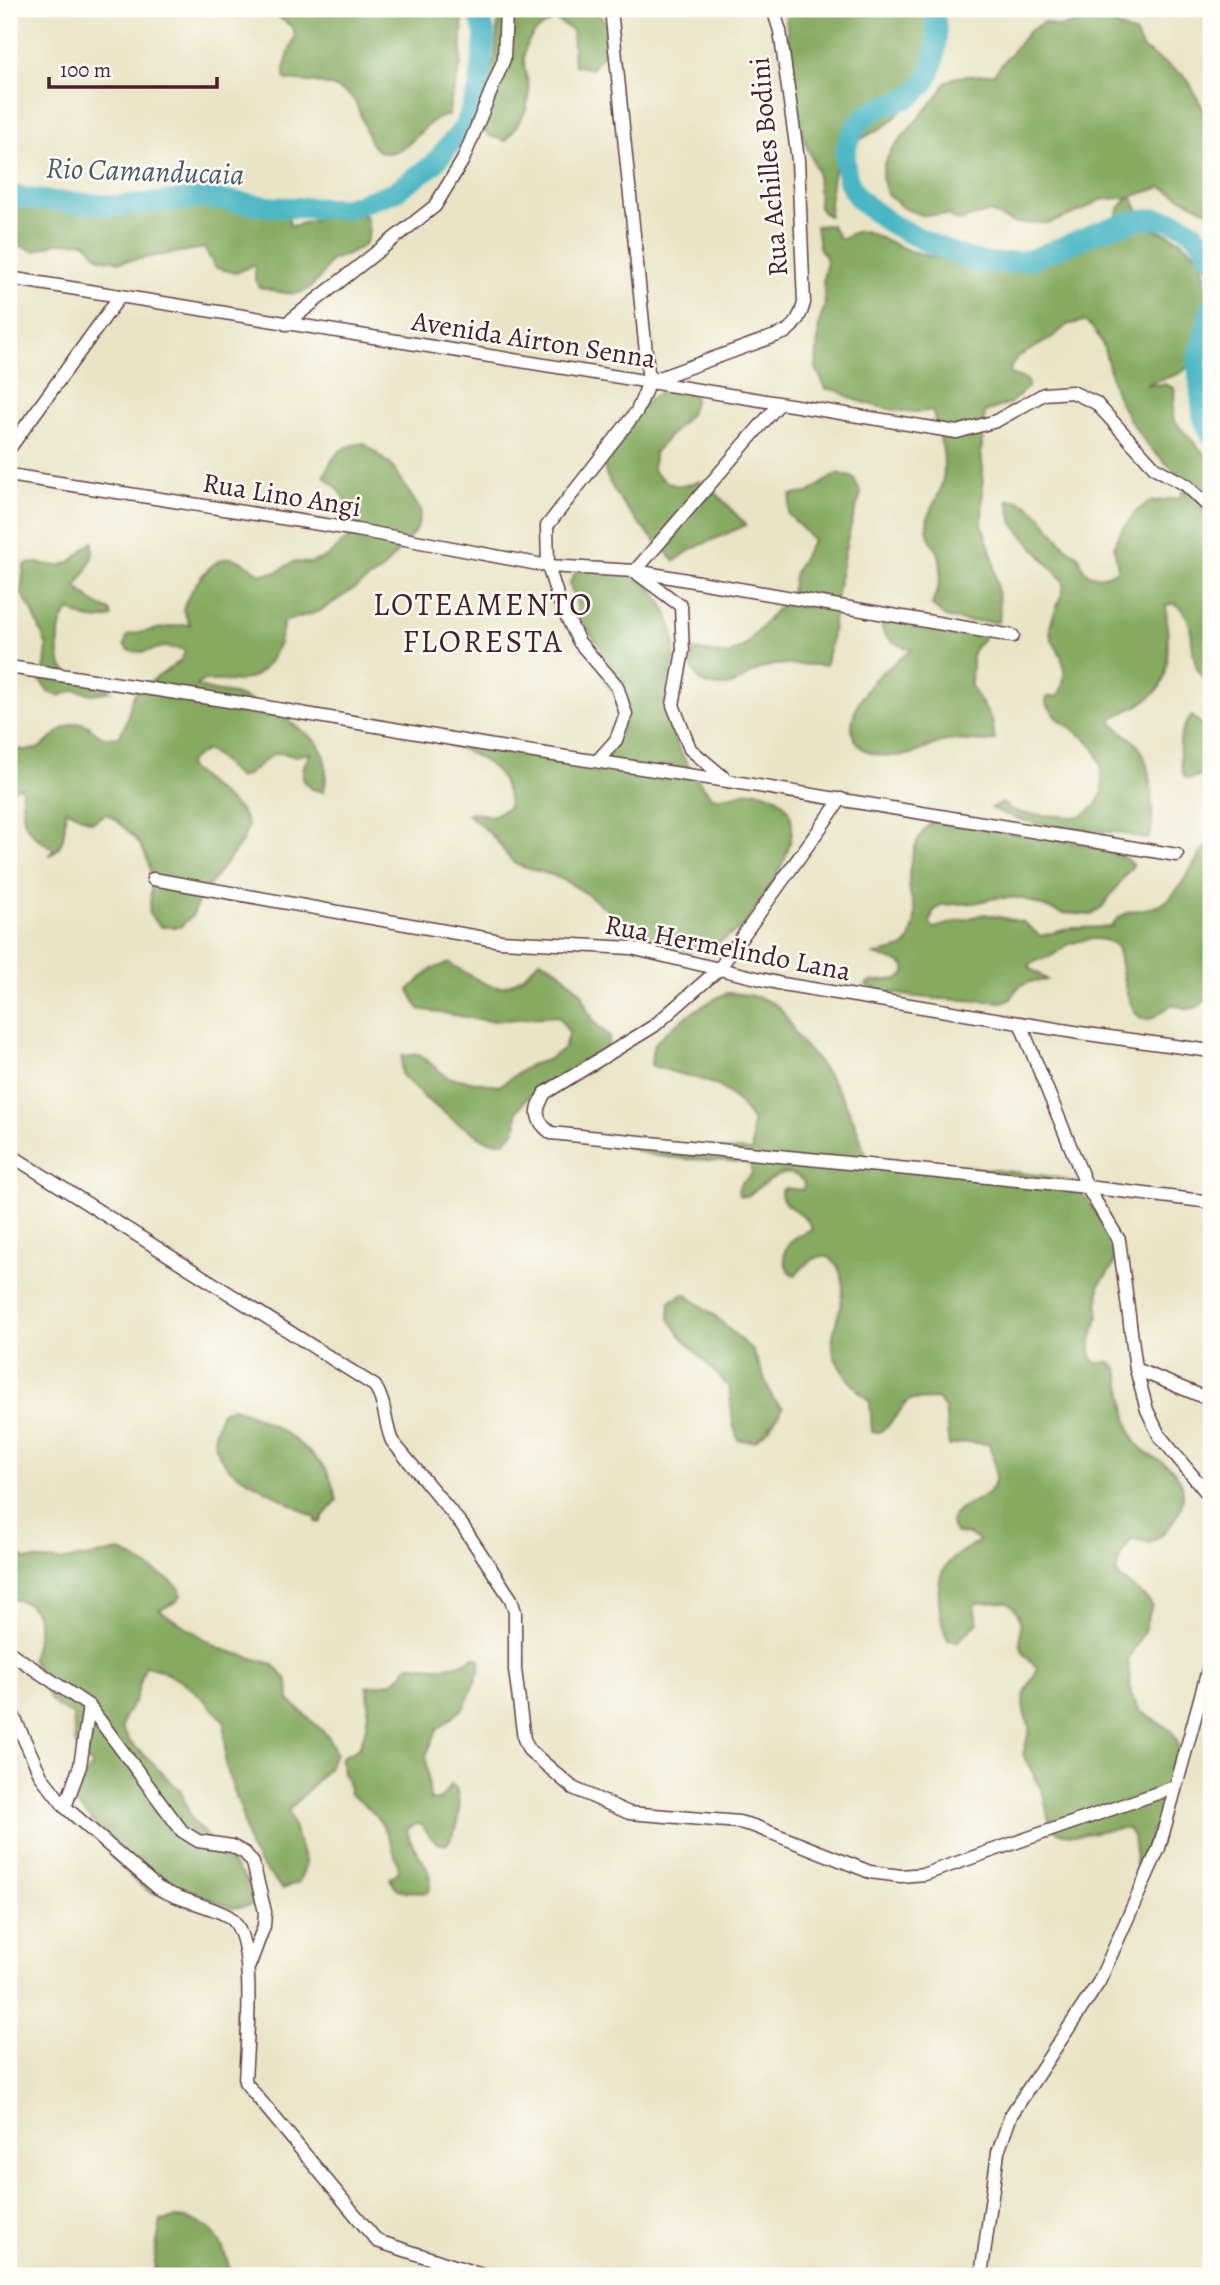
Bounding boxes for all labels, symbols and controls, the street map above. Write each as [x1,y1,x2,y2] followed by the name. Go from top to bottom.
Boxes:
[49,46,217,90] scale bar
[60,56,111,84] text: 100 m
[740,56,798,278] street label: Rua Achilles Bodini
[45,148,245,194] water label: Rio Camanducaia
[408,302,658,378] street label: Avenida Airton Senna
[200,464,364,526] street label: Rua Lino Angi
[373,582,593,663] district label: LOTEAMENTO FLORESTA
[602,905,854,990] street label: Rua Hermelindo Lana

